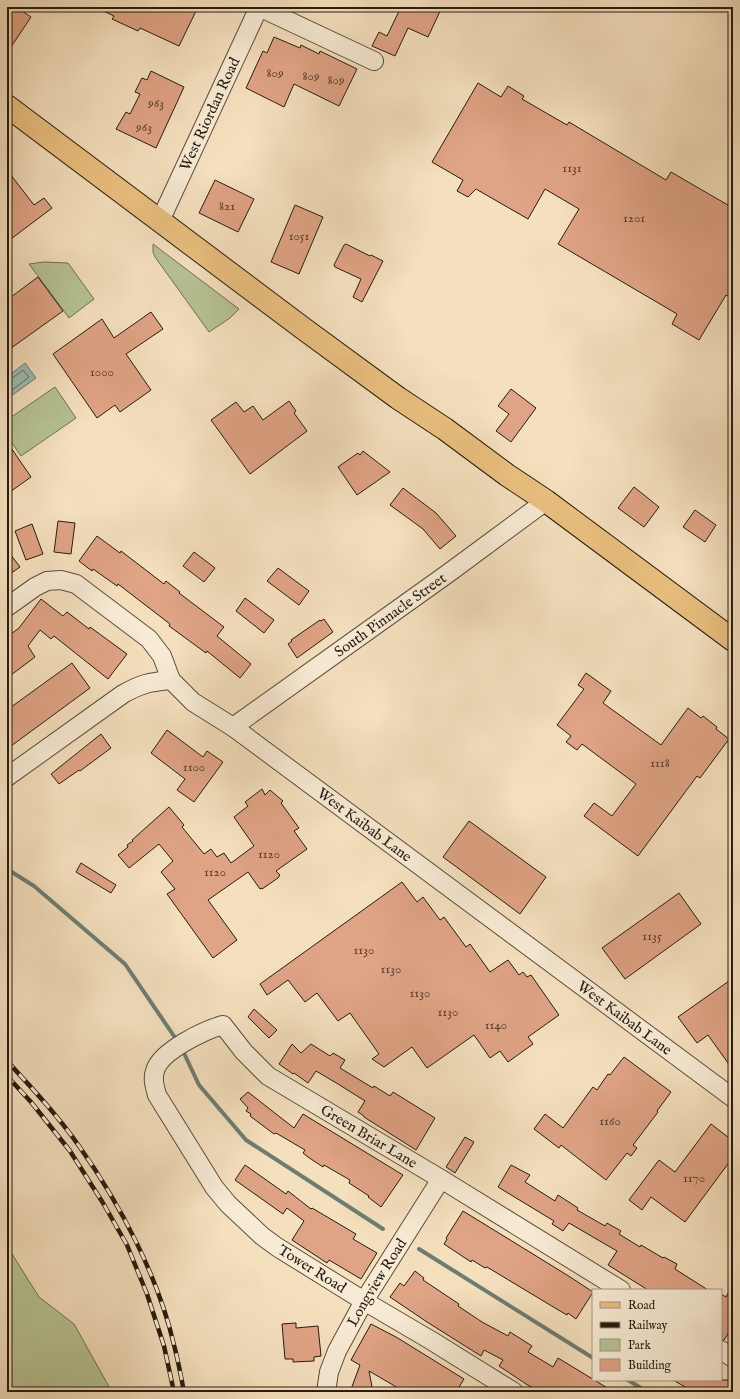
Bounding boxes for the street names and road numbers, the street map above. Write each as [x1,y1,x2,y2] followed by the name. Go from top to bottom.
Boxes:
[175,53,244,174] street label: West Riordan Road
[330,568,450,661] street label: South Pinnacle Street
[313,783,416,866] street label: West Kaibab Lane
[574,976,676,1059] street label: West Kaibab Lane
[317,1100,421,1172] street label: Green Briar Lane
[343,1234,411,1330] street label: Longview Road
[274,1241,350,1298] street label: Tower Road

